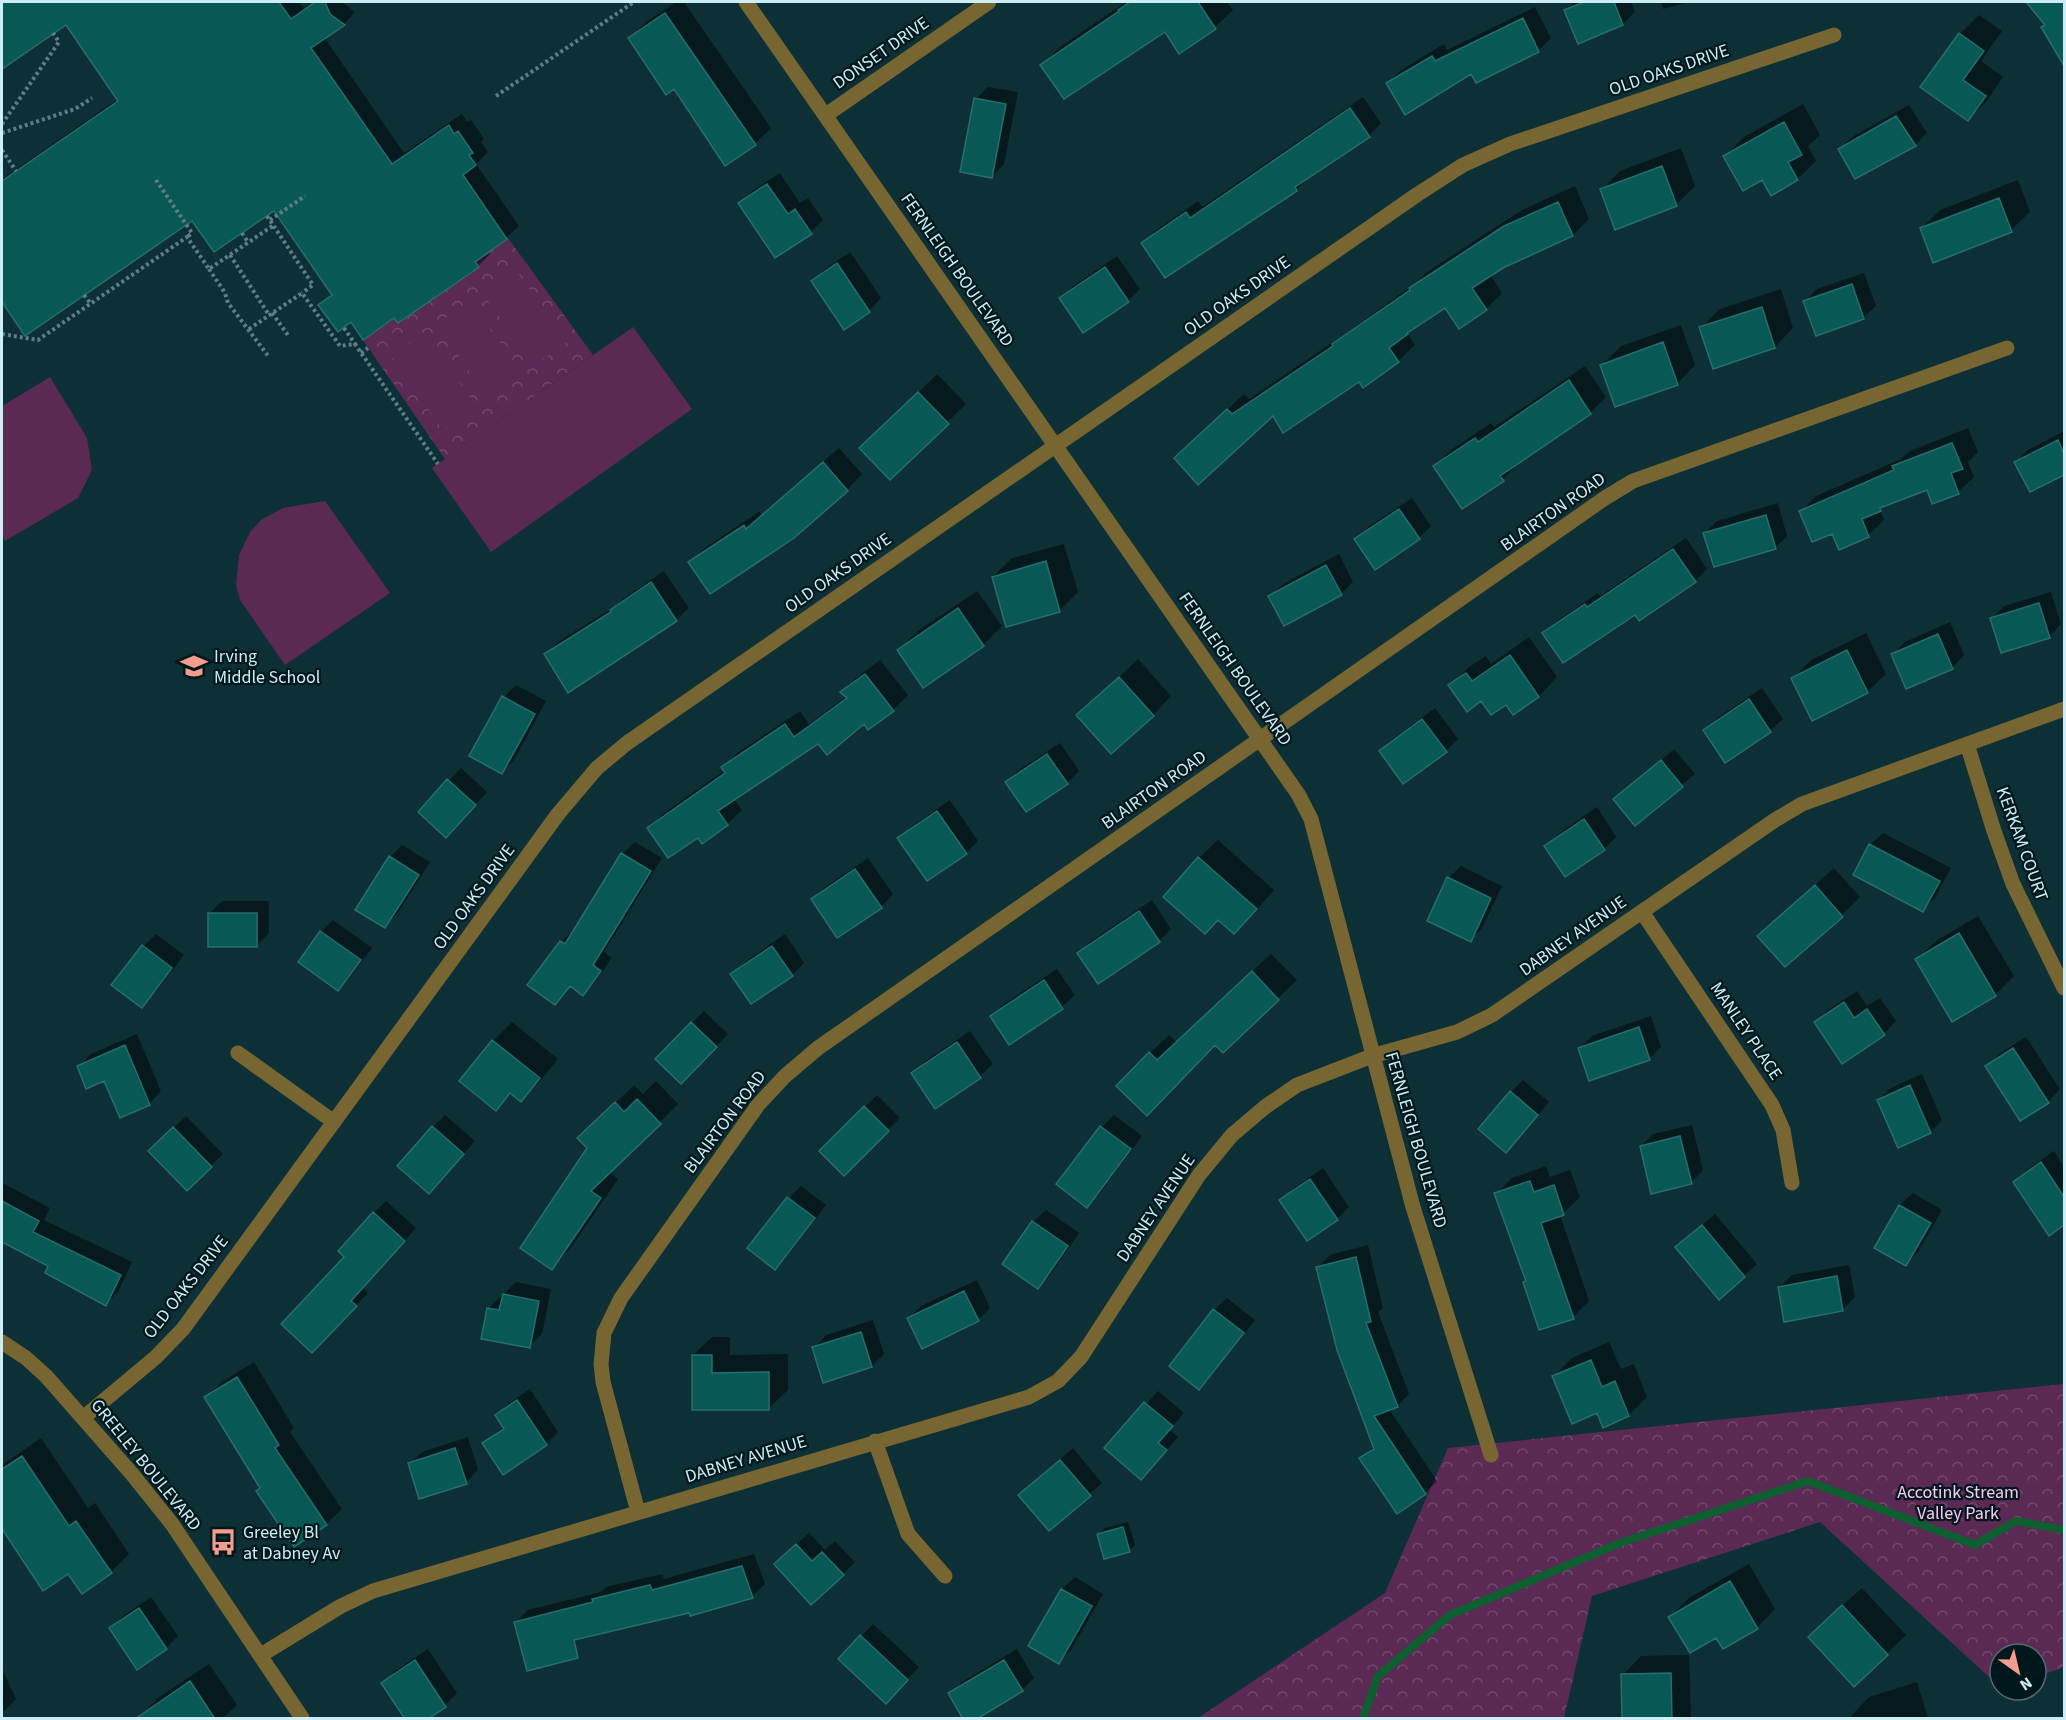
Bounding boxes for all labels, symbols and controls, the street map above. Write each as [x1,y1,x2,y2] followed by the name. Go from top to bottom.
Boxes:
[828,11,934,95] street label: DONSET DRIVE
[1606,38,1732,102] street label: OLD OAKS DRIVE
[895,188,1019,352] street label: FERNLEIGH BOULEVARD
[1179,250,1295,342] street label: OLD OAKS DRIVE
[1495,466,1611,558] street label: BLAIRTON ROAD
[780,527,896,619] street label: OLD OAKS DRIVE
[1173,587,1297,751] street label: FERNLEIGH BOULEVARD
[214,644,320,690] place label: Irving Middle School
[179,651,209,681] school or university icon: Irving Middle School
[1096,744,1212,836] street label: BLAIRTON ROAD
[1990,783,2054,905] street label: KERKAM COURT
[427,839,521,955] street label: OLD OAKS DRIVE
[1514,890,1632,982] street label: DABNEY AVENUE
[1704,977,1788,1085] street label: MANLEY PLACE
[1379,1049,1453,1231] street label: FERNLEIGH BOULEVARD
[678,1065,772,1179] street label: BLAIRTON ROAD
[1111,1149,1201,1267] street label: DABNEY AVENUE
[138,1230,234,1344] street label: OLD OAKS DRIVE
[85,1394,207,1536] street label: GREELEY BOULEVARD
[682,1429,810,1489] street label: DABNEY AVENUE
[1897,1480,2019,1526] park label: Accotink Stream Valley Park
[243,1520,341,1566] place label: Greeley Bl at Dabney Av
[208,1527,238,1557] bus stop icon: Greeley Bl at Dabney Av
[1988,1642,2048,1702] north arrow
[2015,1672,2036,1696] text: N

